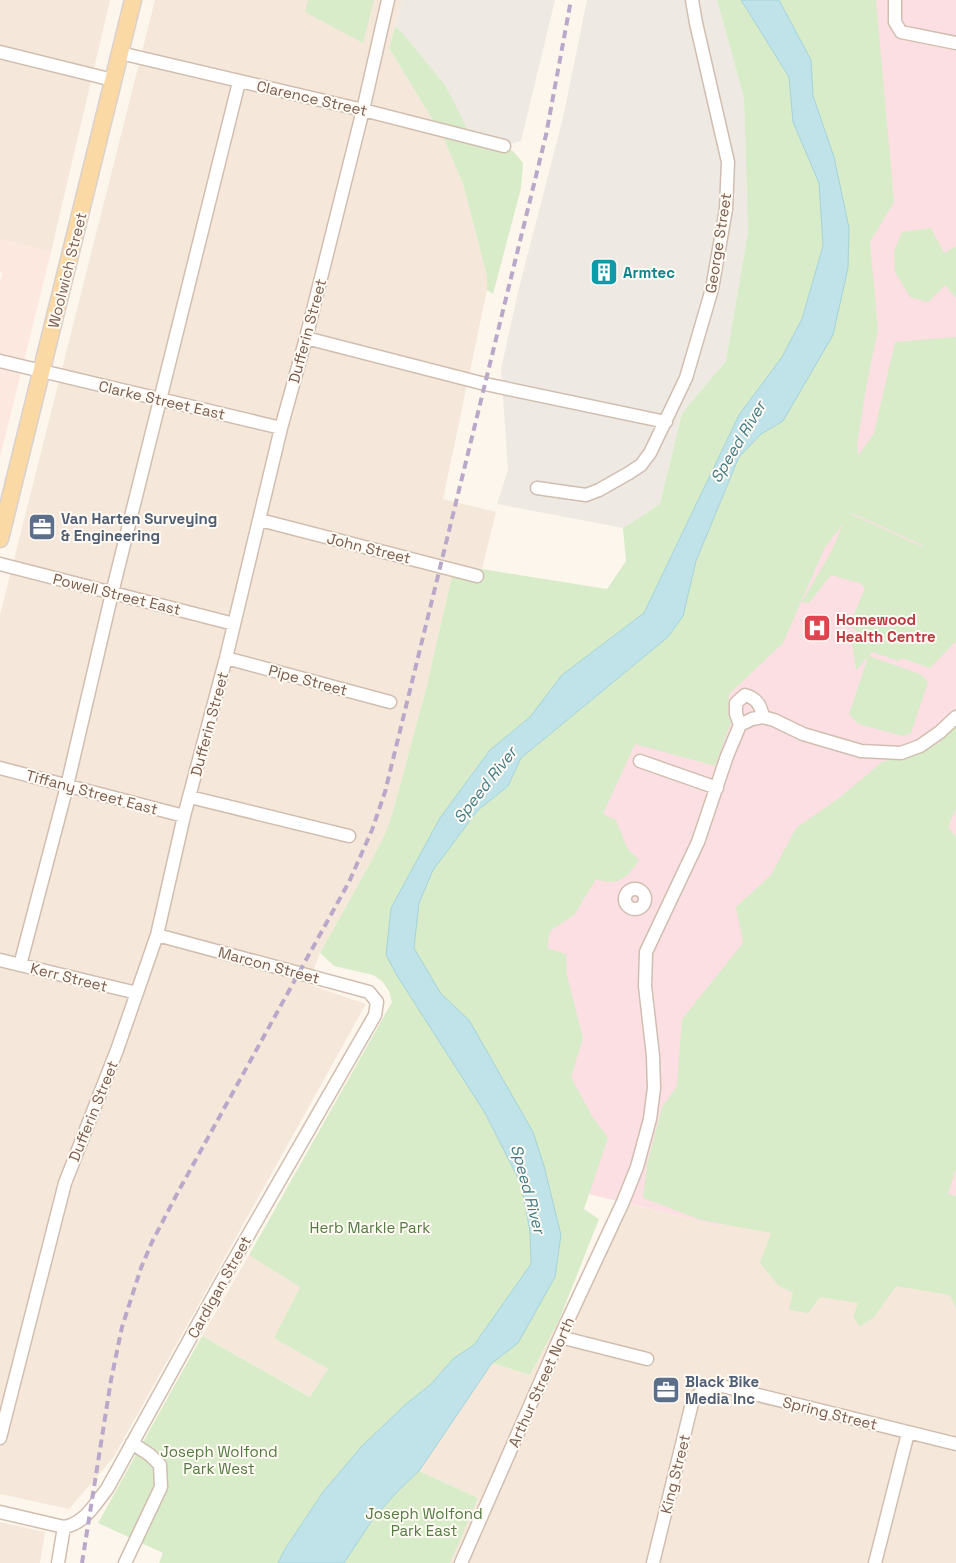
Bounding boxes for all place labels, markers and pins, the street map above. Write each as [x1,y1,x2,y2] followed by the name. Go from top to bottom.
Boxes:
[589,257,619,287] building icon: Armtec
[623,263,675,282] place label: Armtec
[61,509,217,545] place label: Van Harten Surveying & Engineering
[27,512,57,542] office icon: Van Harten Surveying & Engineering
[836,610,936,646] place label: Homewood Health Centre
[802,613,832,643] hospital icon: Homewood Health Centre
[685,1372,759,1408] place label: Black Bike Media Inc
[651,1375,681,1405] office icon: Black Bike Media Inc

